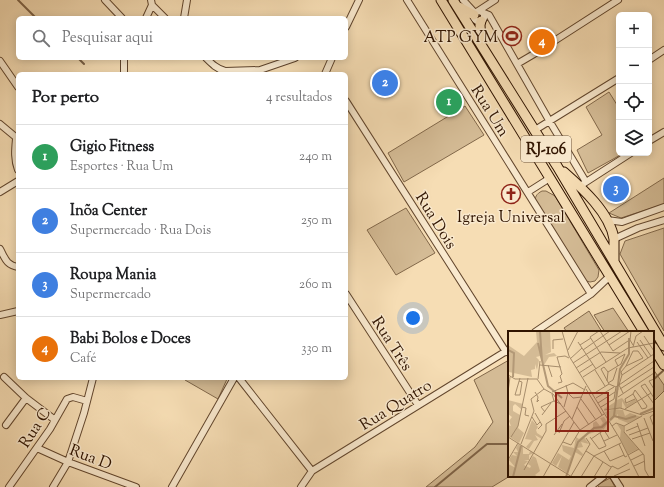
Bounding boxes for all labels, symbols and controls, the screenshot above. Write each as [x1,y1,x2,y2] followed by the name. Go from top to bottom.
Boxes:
[616,12,652,156] map controls
[616,12,652,48] button: +
[16,16,348,60] search box
[501,25,523,47] sports icon: ATP GYM
[30,27,52,49] icon: search
[424,27,498,50] place label: ATP GYM
[529,27,555,57] pin: 4
[62,28,153,49] text: Pesquisar aqui
[616,48,652,84] button: −
[372,68,398,98] pin: 2
[464,81,514,142] street label: Rua Um
[616,84,652,120] button: locate
[32,86,99,110] text: Por perto
[436,87,462,117] pin: 1
[266,89,332,107] text: 4 resultados
[616,120,652,156] button: layers
[521,136,571,162] road number: RJ-106
[70,137,154,158] text: Gigio Fitness
[43,148,47,166] text: 1
[299,148,332,166] text: 240 m
[70,158,173,176] text: Esportes · Rua Um
[603,174,629,204] pin: 3
[500,183,522,205] church icon: Igreja Universal
[408,188,461,254] street label: Rua Dois
[70,201,147,222] text: Inõa Center
[457,207,566,230] place label: Igreja Universal
[42,212,48,230] text: 2
[301,212,332,230] text: 250 m
[70,222,211,240] text: Supermercado · Rua Dois
[70,265,156,286] text: Roupa Mania
[42,276,48,294] text: 3
[299,276,332,294] text: 260 m
[70,286,151,304] text: Supermercado
[403,308,423,328] your location
[365,313,417,376] street label: Rua Três
[70,329,191,350] text: Babi Bolos e Doces
[508,331,654,477] inset map
[42,340,48,358] text: 4
[301,340,332,358] text: 330 m
[70,350,97,368] text: Café
[356,375,437,437] street label: Rua Quatro
[14,404,58,453] street label: Rua C
[66,440,115,477] street label: Rua D

